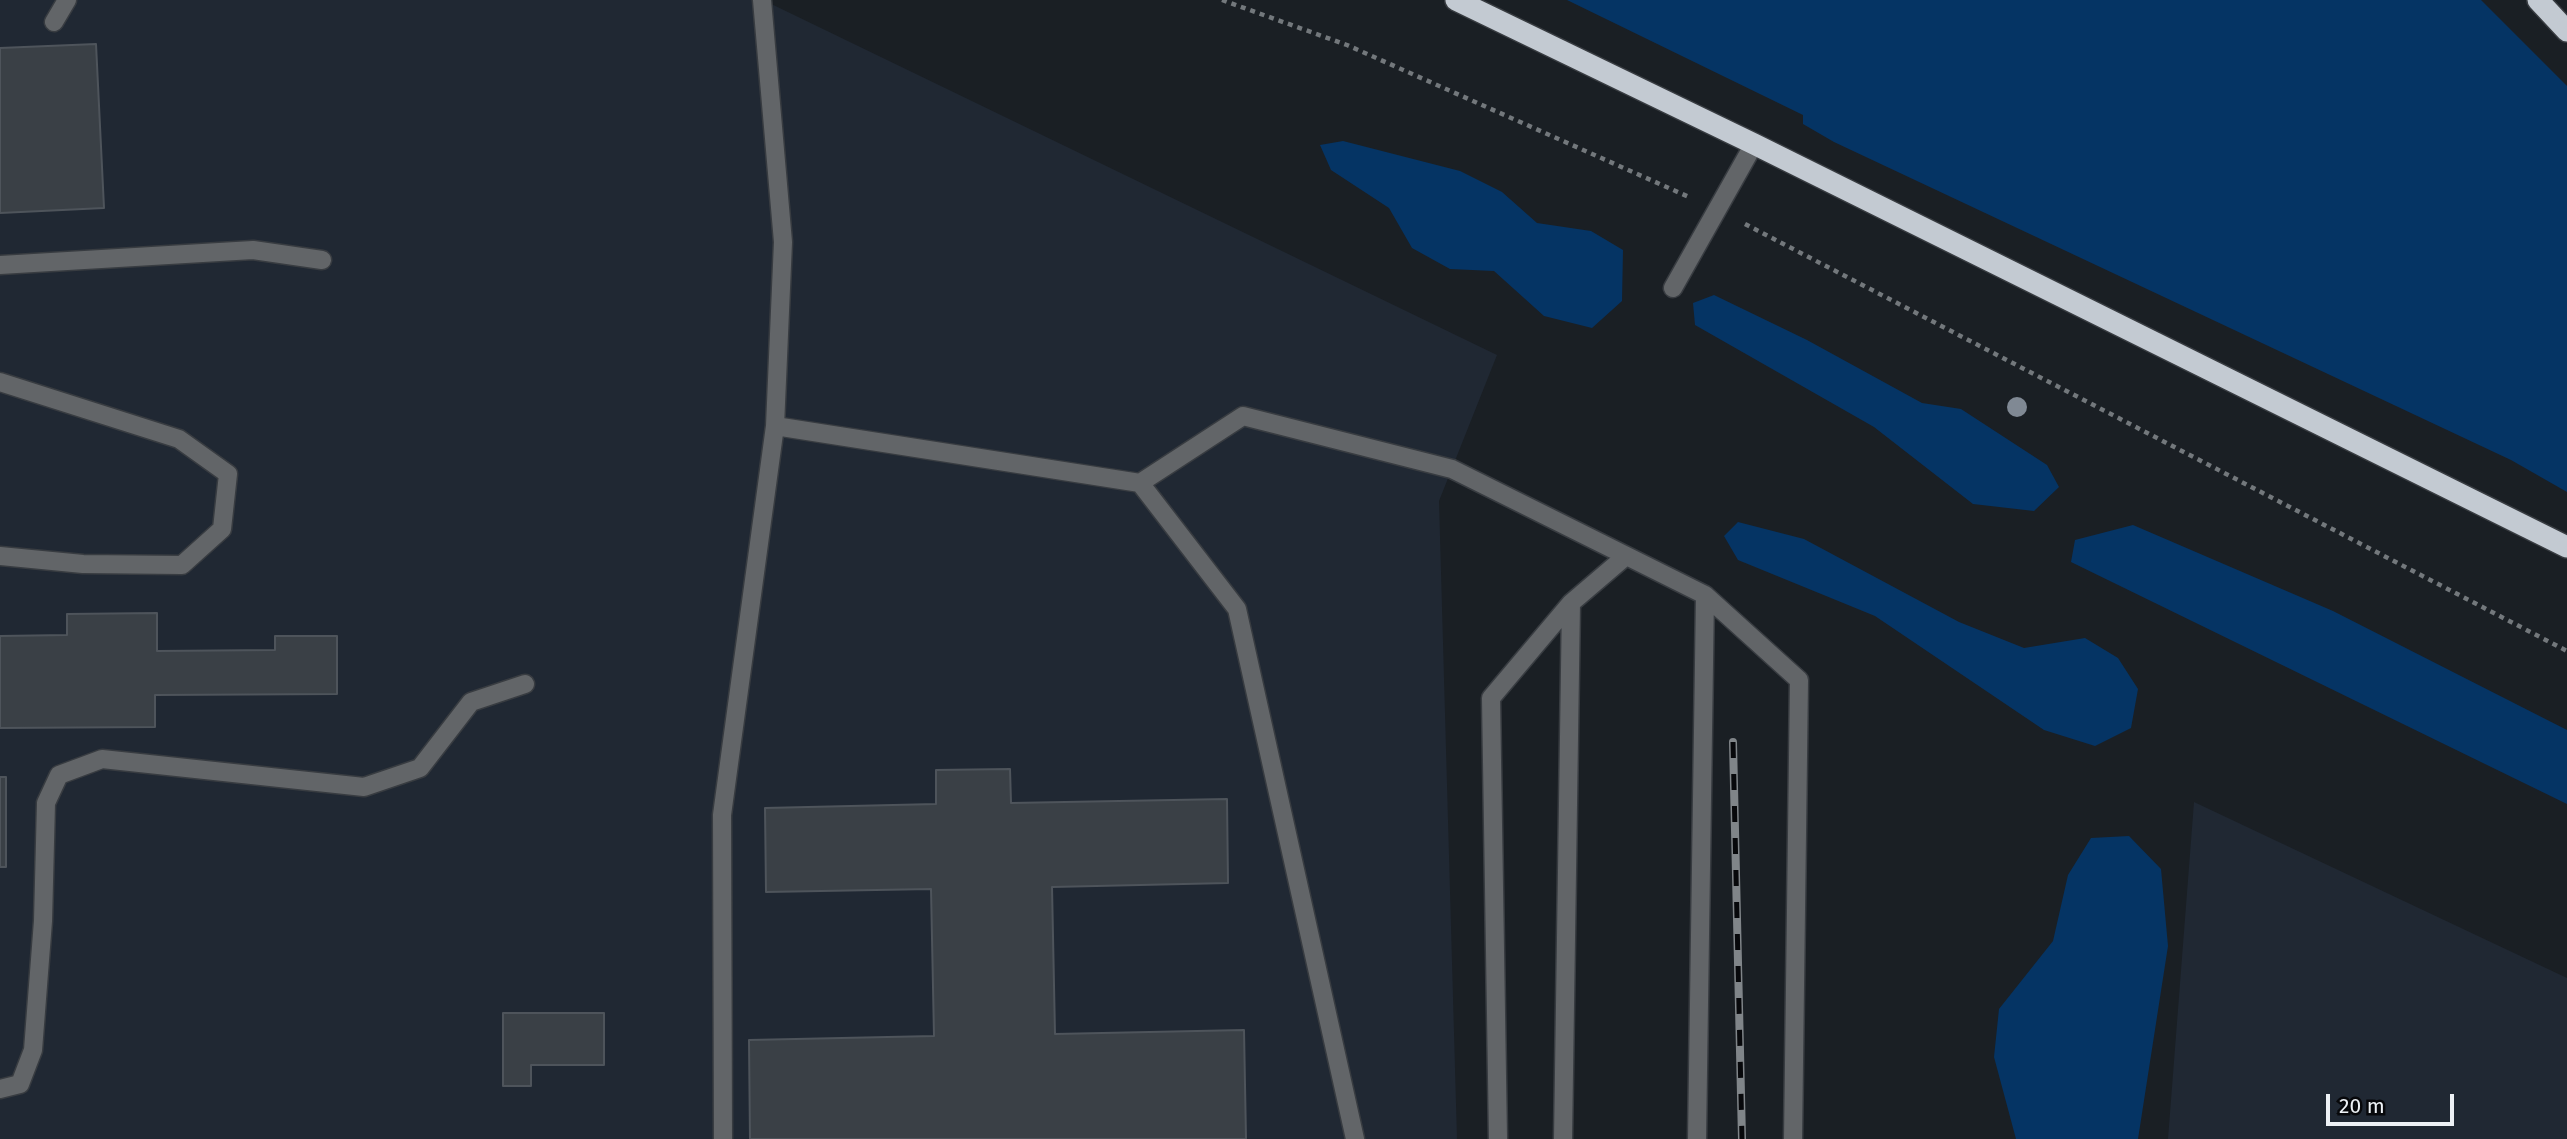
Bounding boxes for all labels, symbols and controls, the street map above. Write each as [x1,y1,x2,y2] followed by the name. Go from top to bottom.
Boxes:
[2329,1080,2457,1124] scale bar
[2339,1093,2385,1119] text: 20 m

